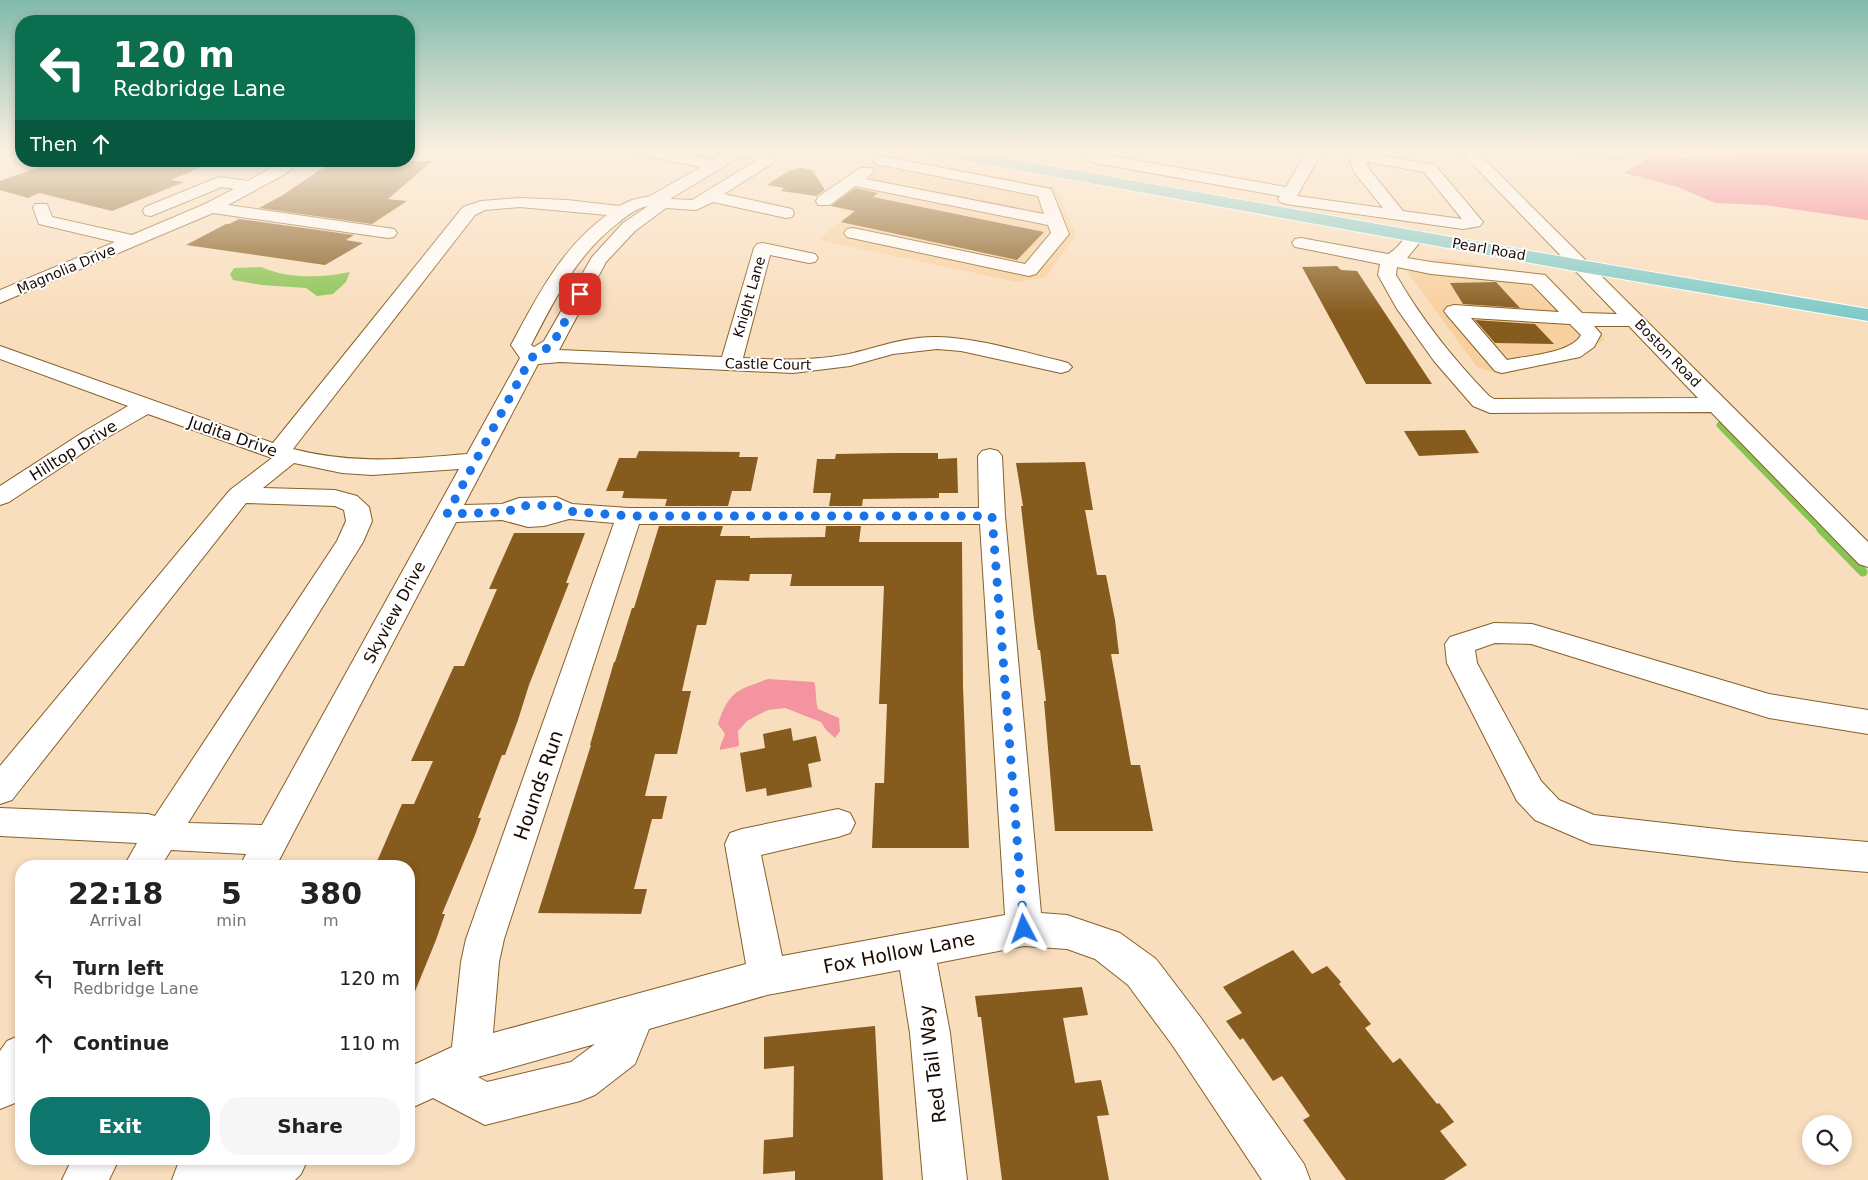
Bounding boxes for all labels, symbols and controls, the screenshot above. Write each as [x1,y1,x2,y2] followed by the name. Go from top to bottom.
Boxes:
[30,35,95,100] icon: left
[113,35,235,75] text: 120 m
[113,76,286,101] text: Redbridge Lane
[87,130,115,158] icon: ahead
[30,133,77,155] text: Then
[1451,235,1527,263] street label: Pearl Road
[14,241,118,297] street label: Magnolia Drive
[730,255,768,339] street label: Knight Lane
[559,273,601,315] pin
[566,280,594,308] icon: arrive
[1632,316,1704,390] street label: Boston Road
[725,355,812,373] street label: Castle Court
[185,412,280,461] street label: Judita Drive
[26,416,120,485] street label: Hilltop Drive
[360,558,429,667] street label: Skyview Drive
[509,727,567,843] street label: Hounds Run
[68,876,163,911] text: 22:18
[221,876,242,911] text: 5
[299,876,362,911] text: 380
[997,902,1049,954] position arrow
[90,911,142,930] text: Arrival
[216,911,247,930] text: min
[323,911,339,930] text: m
[821,926,977,978] street label: Fox Hollow Lane
[73,957,164,979] text: Turn left
[30,964,58,992] icon: left
[339,967,400,989] text: 120 m
[73,979,199,998] text: Redbridge Lane
[914,1003,950,1125] street label: Red Tail Way
[30,1029,58,1057] icon: ahead
[73,1032,169,1054] text: Continue
[339,1032,400,1054] text: 110 m
[30,1097,210,1155] button: Exit
[220,1097,400,1155] button: Share
[1802,1115,1852,1165] map controls
[1802,1115,1852,1165] button: search

